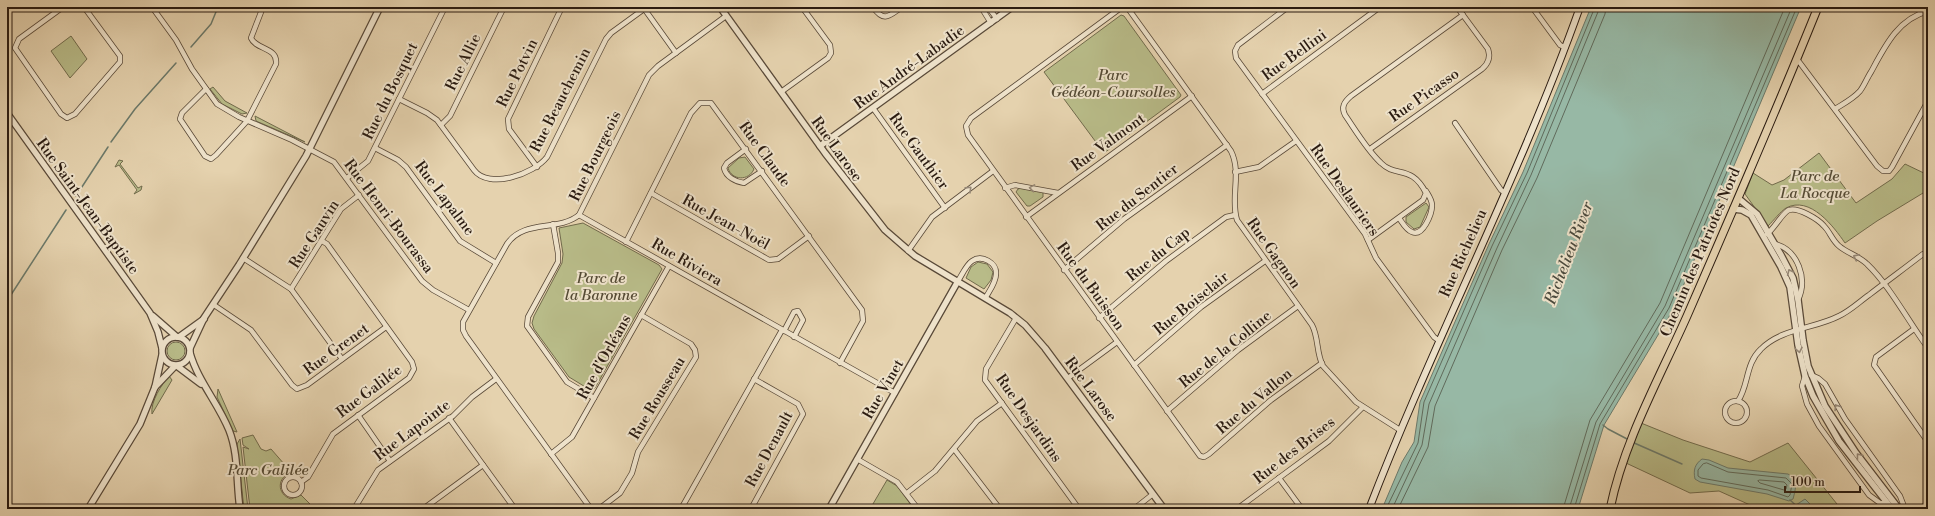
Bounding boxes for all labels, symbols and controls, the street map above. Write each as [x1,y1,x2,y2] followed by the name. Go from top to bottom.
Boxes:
[850,21,968,114] street label: Rue André-Labadie
[1258,26,1330,85] street label: Rue Bellini
[441,31,485,94] street label: Rue Allie
[493,36,542,111] street label: Rue Potvin
[359,39,423,143] street label: Rue du Bosquet
[526,45,595,156] street label: Rue Beauchemin
[1385,64,1463,127] street label: Rue Picasso
[1051,66,1176,102] park label: Parc Gédéon-Coursolles
[565,108,626,205] street label: Rue Bourgeois
[884,109,953,194] street label: Rue Gauthier
[1068,109,1150,176] street label: Rue Valmont
[807,113,867,186] street label: Rue Larose
[734,118,795,191] street label: Rue Claude
[32,135,143,278] street label: Rue Saint-Jean-Baptiste
[1306,140,1383,240] street label: Rue Deslauriers
[339,155,438,277] street label: Rue Henri-Bourassa
[410,157,479,239] street label: Rue Lapalme
[1092,159,1183,235] street label: Rue du Sentier
[1656,164,1745,340] street label: Chemin des Patriotes Nord
[1779,167,1850,203] park label: Parc de La Rocque
[1029,184,1035,193] one-way arrow
[964,186,972,194] one-way arrow
[679,191,773,255] street label: Rue Jean-Noël
[285,196,344,272] street label: Rue Gauvin
[1540,198,1598,309] water label: Richelieu River
[1436,206,1492,300] street label: Rue Richelieu
[1242,214,1305,292] street label: Rue Gagnon
[1123,223,1194,286] street label: Rue du Cap
[648,234,726,291] street label: Rue Riviera
[1052,239,1129,334] street label: Rue du Buisson
[1853,254,1860,262] one-way arrow
[1150,267,1233,339] street label: Rue Boisclair
[1786,268,1794,275] one-way arrow
[565,269,637,305] park label: Parc de la Baronne
[1175,306,1275,392] street label: Rue de la Colline
[573,311,636,403] street label: Rue d'Orléans
[300,319,373,380] street label: Rue Grenet
[1794,347,1803,353] one-way arrow
[625,353,690,443] street label: Rue Rousseau
[1060,353,1121,425] street label: Rue Larose
[859,355,909,423] street label: Rue Vinet
[333,361,406,422] street label: Rue Galilée
[1213,364,1296,439] street label: Rue du Vallon
[991,371,1066,466] street label: Rue Desjardins
[370,395,454,465] street label: Rue Lapointe
[1834,404,1842,411] one-way arrow
[741,407,798,491] street label: Rue Denault
[1250,413,1339,488] street label: Rue des Brises
[1857,453,1864,460] one-way arrow
[227,461,308,480] park label: Parc Galilée
[1785,468,1860,494] scale bar
[1791,475,1825,490] text: 100 m

